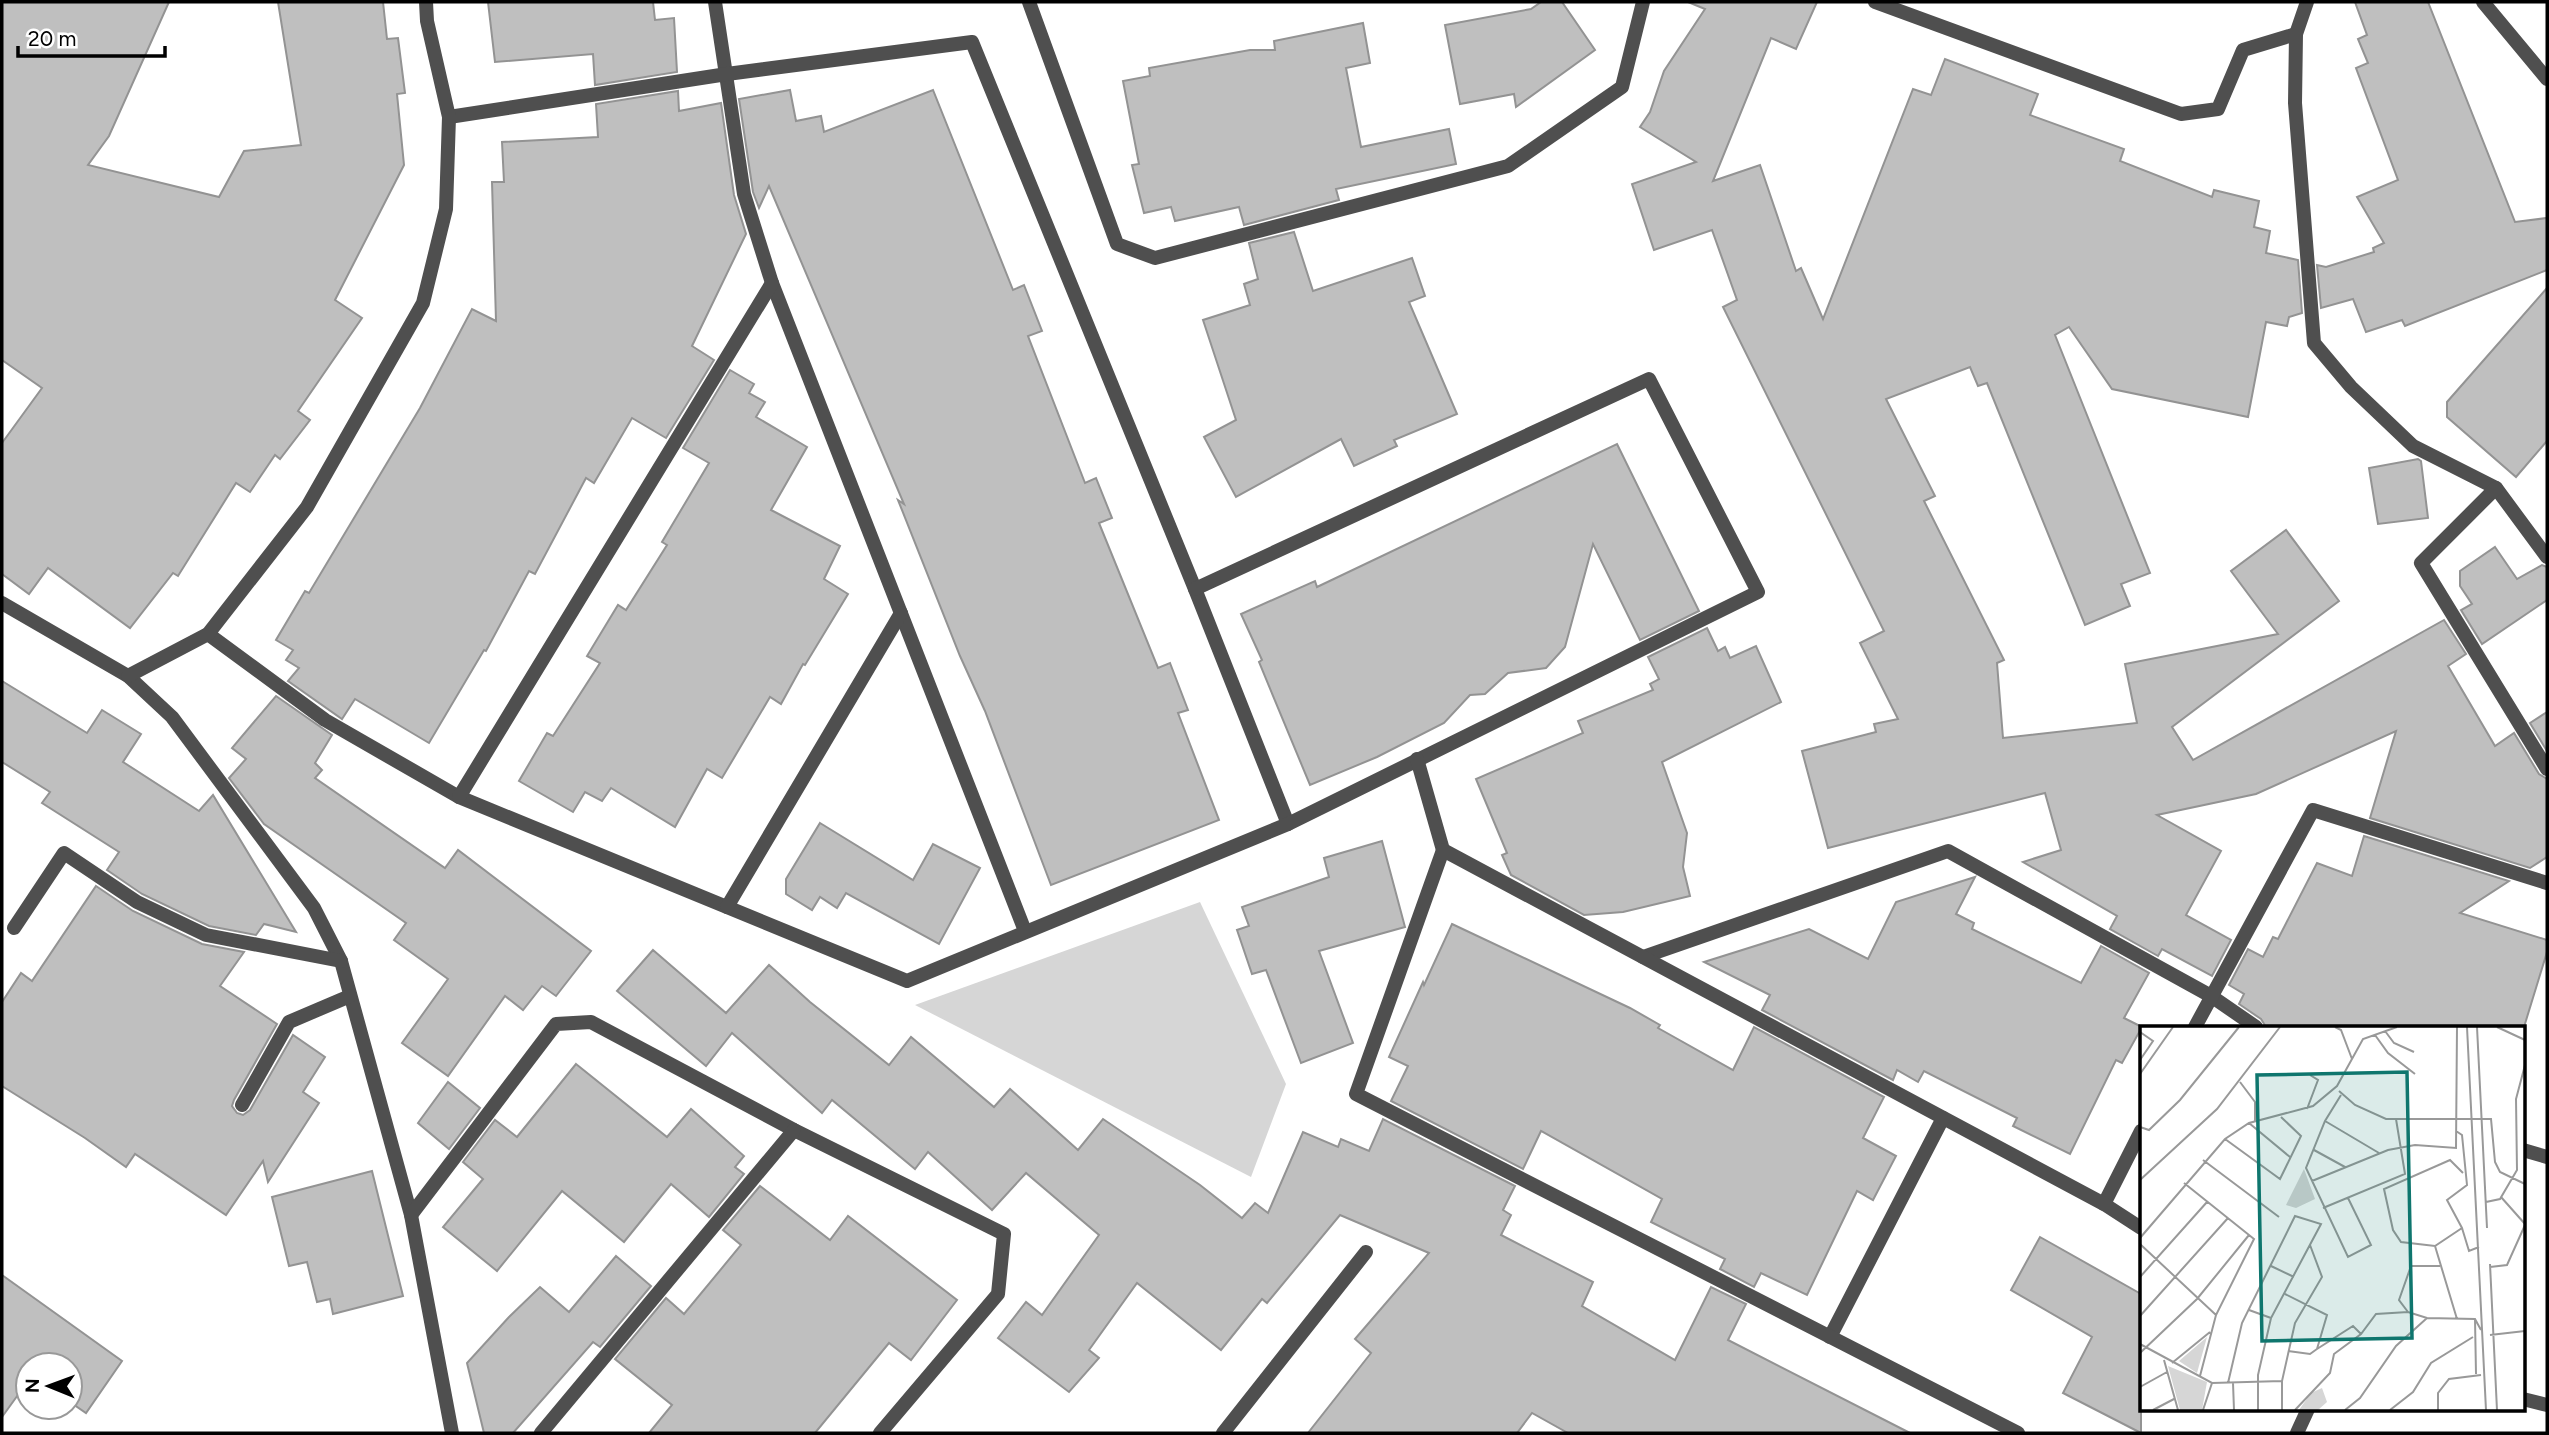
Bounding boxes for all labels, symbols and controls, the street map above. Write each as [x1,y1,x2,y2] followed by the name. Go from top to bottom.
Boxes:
[18,14,164,58] scale bar
[28,26,76,51] text: 20 m
[2140,1026,2524,1410] inset map
[14,1351,84,1421] north arrow
[21,1378,44,1393] text: N

